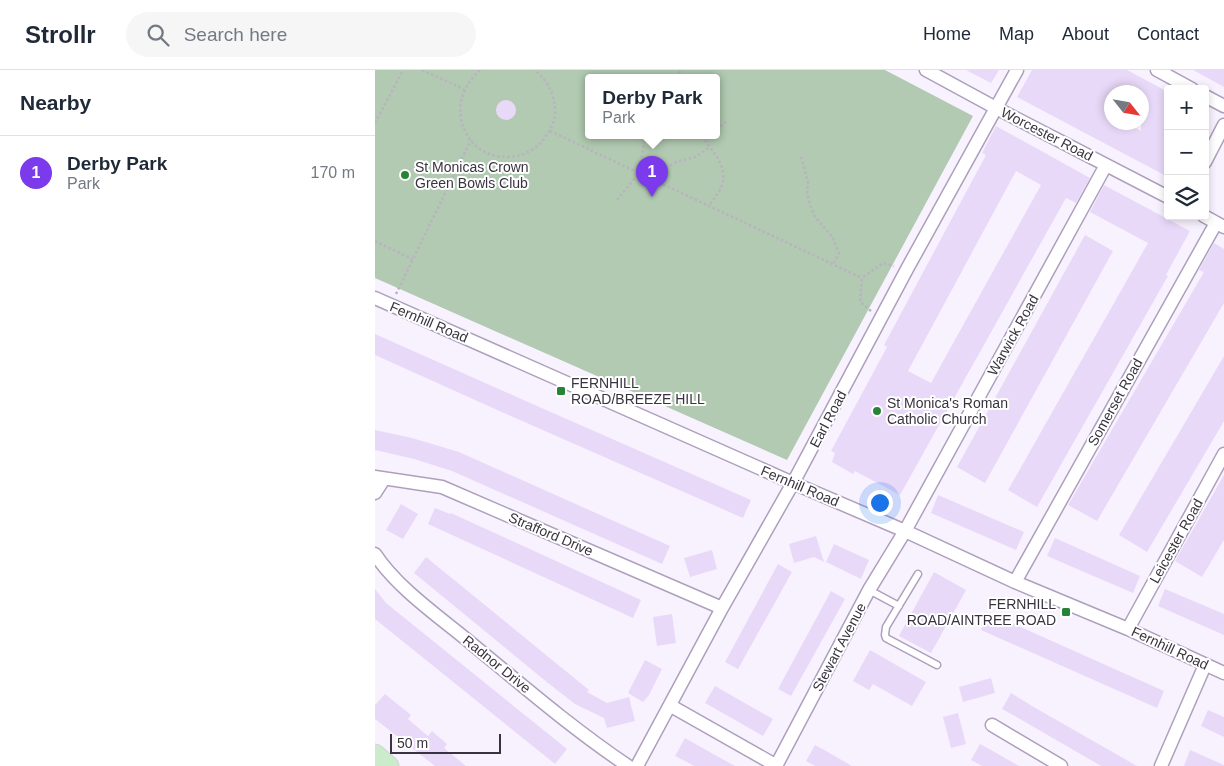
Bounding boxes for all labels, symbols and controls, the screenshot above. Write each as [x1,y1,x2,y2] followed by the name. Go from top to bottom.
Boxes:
[126,12,476,57] search box
[25,21,96,48] text: Strollr
[144,21,172,49] icon: search
[184,24,287,45] text: Search here
[923,24,971,44] text: Home
[999,24,1034,44] text: Map
[1062,24,1109,44] text: About
[1137,24,1199,44] text: Contact
[585,74,720,139] popup
[1104,85,1149,130] north arrow
[1164,85,1209,220] map controls
[1164,85,1209,130] button: +
[602,87,703,108] text: Derby Park
[20,91,91,114] text: Nearby
[998,104,1096,164] street label: Worcester Road
[602,109,635,126] text: Park
[1164,130,1209,175] button: −
[67,153,167,174] text: Derby Park
[636,156,668,197] pin: 1
[415,159,529,191] place label: St Monicas Crown Green Bowls Club
[32,164,40,181] text: 1
[311,164,355,181] text: 170 m
[399,169,411,181] marker: St Monicas Crown Green Bowls Club
[67,175,100,192] text: Park
[1164,175,1209,220] button: layers
[984,292,1042,378] street label: Warwick Road
[388,298,470,346] street label: Fernhill Road
[1084,356,1146,448] street label: Somerset Road
[571,375,705,407] place label: FERNHILL ROAD/BREEZE HILL
[555,385,567,397] marker: FERNHILL ROAD/BREEZE HILL
[806,388,850,450] street label: Earl Road
[887,395,1008,427] place label: St Monica's Roman Catholic Church
[871,405,883,417] marker: St Monica's Roman Catholic Church
[759,462,841,510] street label: Fernhill Road
[867,490,893,516] your location
[1146,496,1206,586] street label: Leicester Road
[506,509,596,559] street label: Strafford Drive
[907,596,1056,628] place label: FERNHILL ROAD/AINTREE ROAD
[809,600,869,694] street label: Stewart Avenue
[1060,606,1072,618] marker: FERNHILL ROAD/AINTREE ROAD
[1129,623,1211,673] street label: Fernhill Road
[460,632,534,696] street label: Radnor Drive
[390,731,501,754] scale bar
[397,735,428,751] text: 50 m

